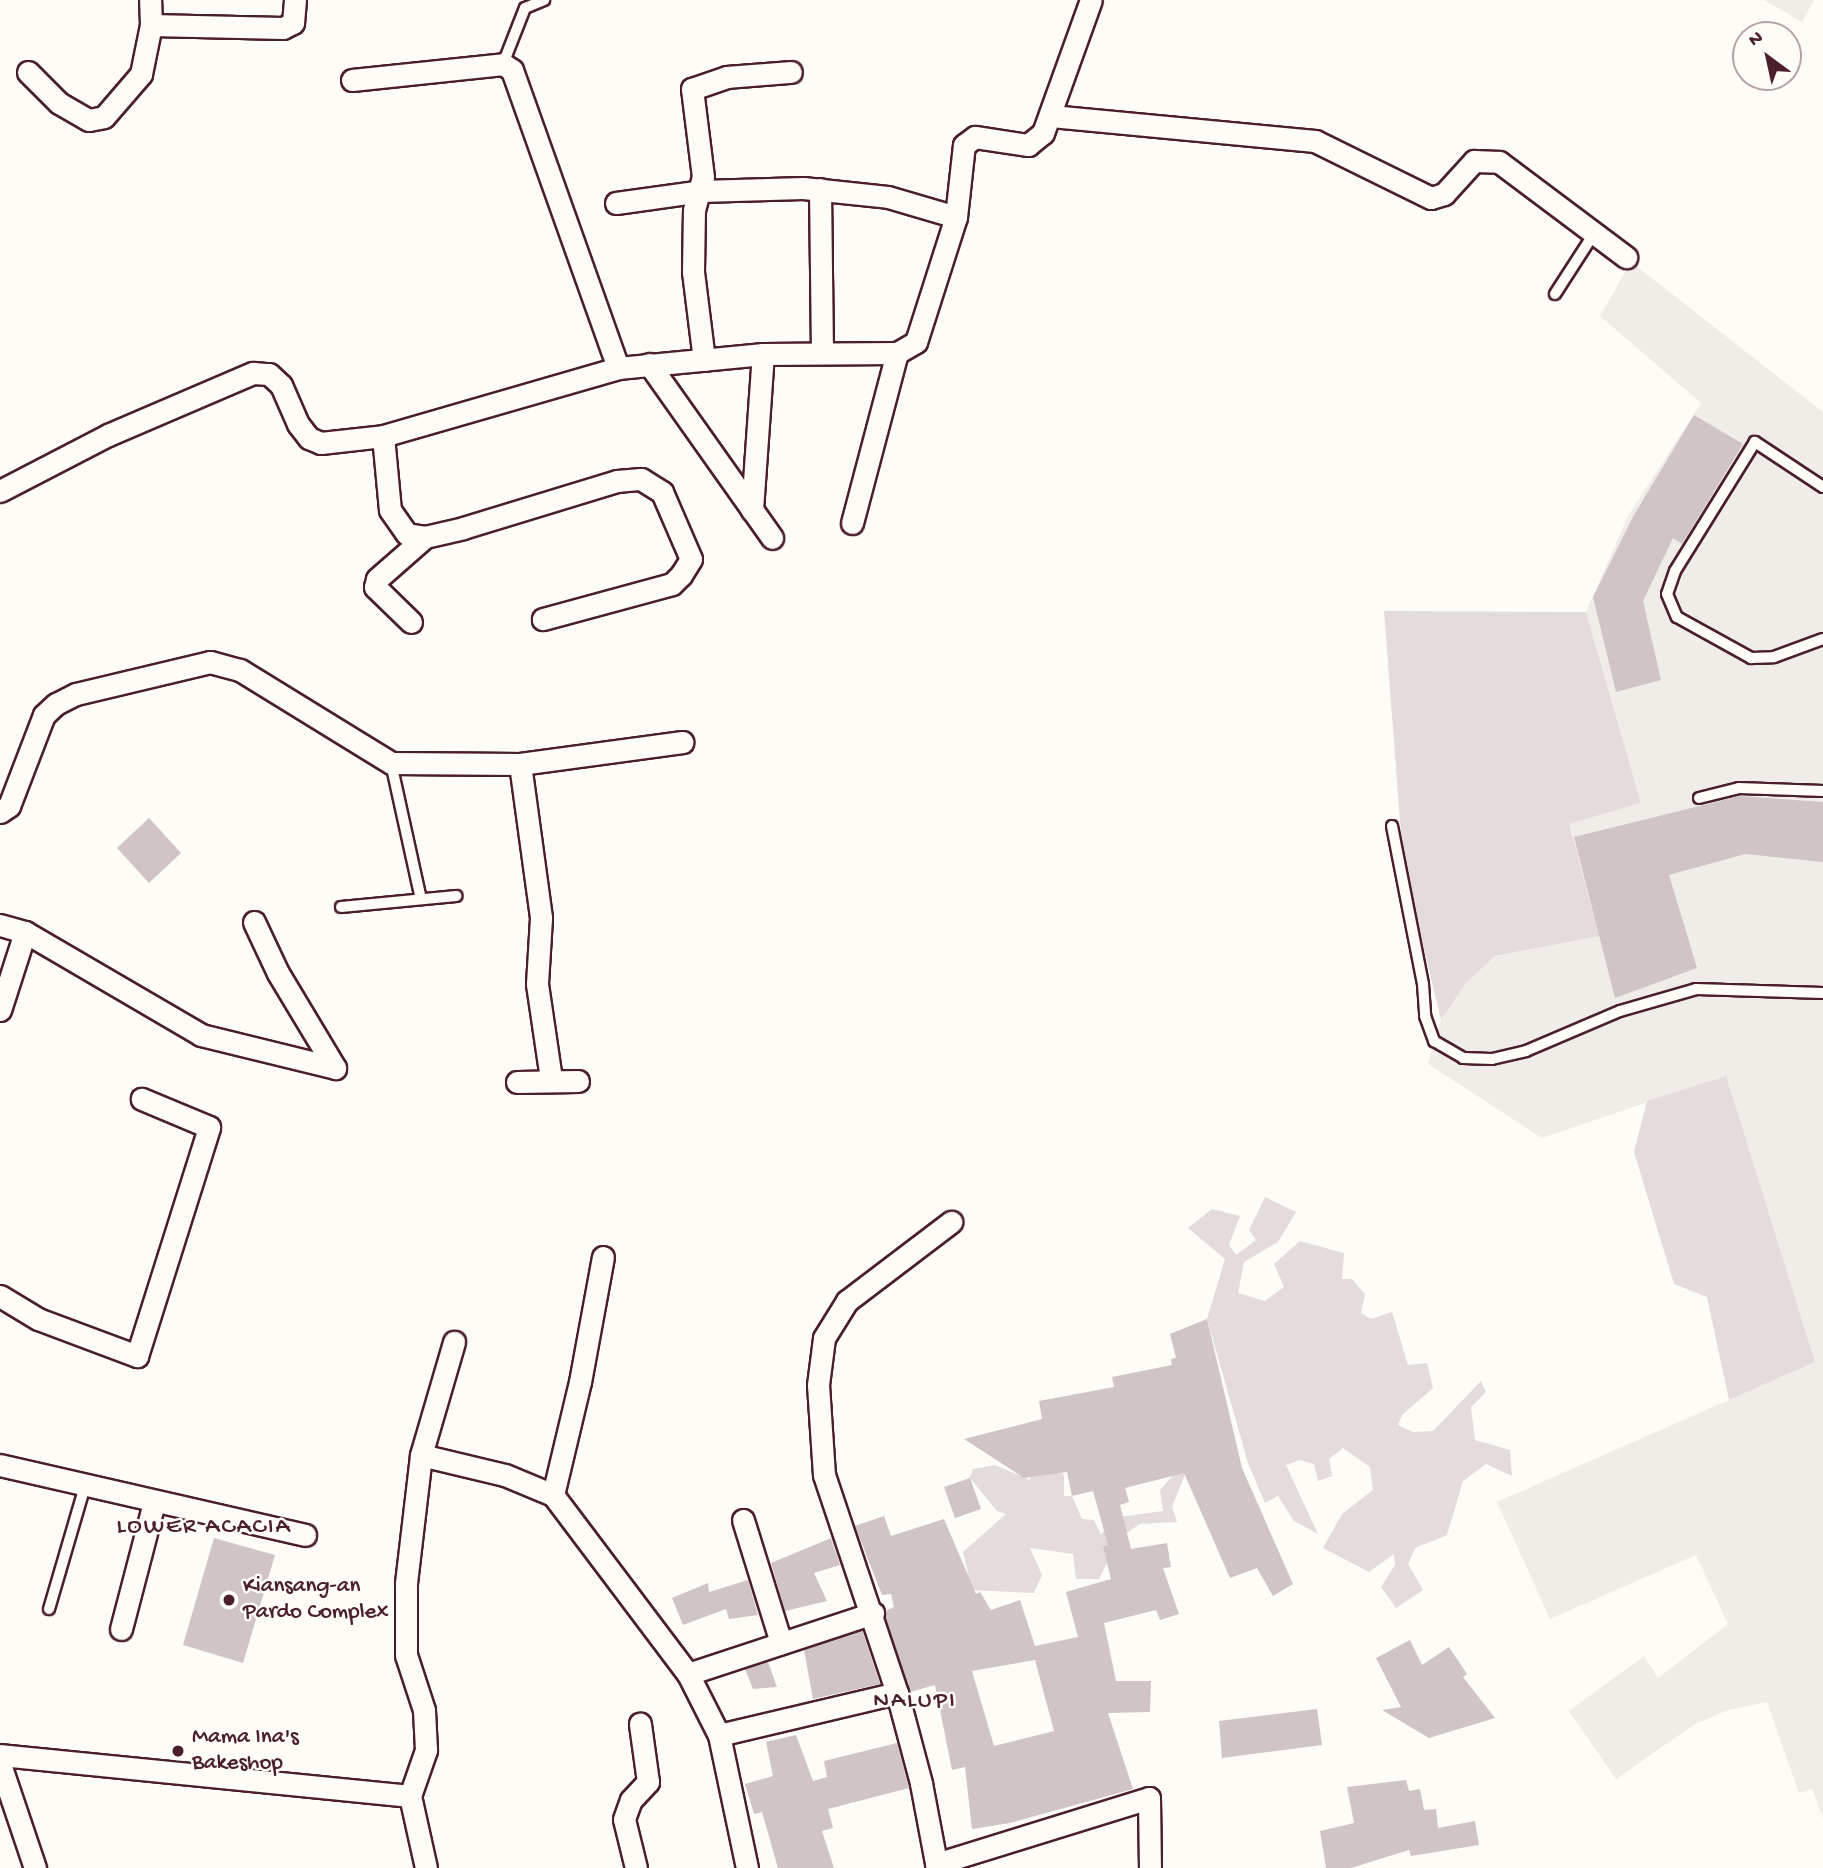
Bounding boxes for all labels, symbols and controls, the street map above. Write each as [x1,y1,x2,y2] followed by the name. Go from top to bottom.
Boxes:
[1732,21,1802,91] north arrow
[1745,27,1768,53] text: N
[118,1514,290,1542] district label: LOWER ACACIA
[243,1573,389,1627] place label: Kiansang-an Pardo Complex
[221,1592,237,1608] marker: Kiansang-an Pardo Complex
[874,1688,956,1716] district label: NALUPI
[192,1724,299,1778] place label: Mama Ina's Bakeshop
[170,1743,186,1759] marker: Mama Ina's Bakeshop

